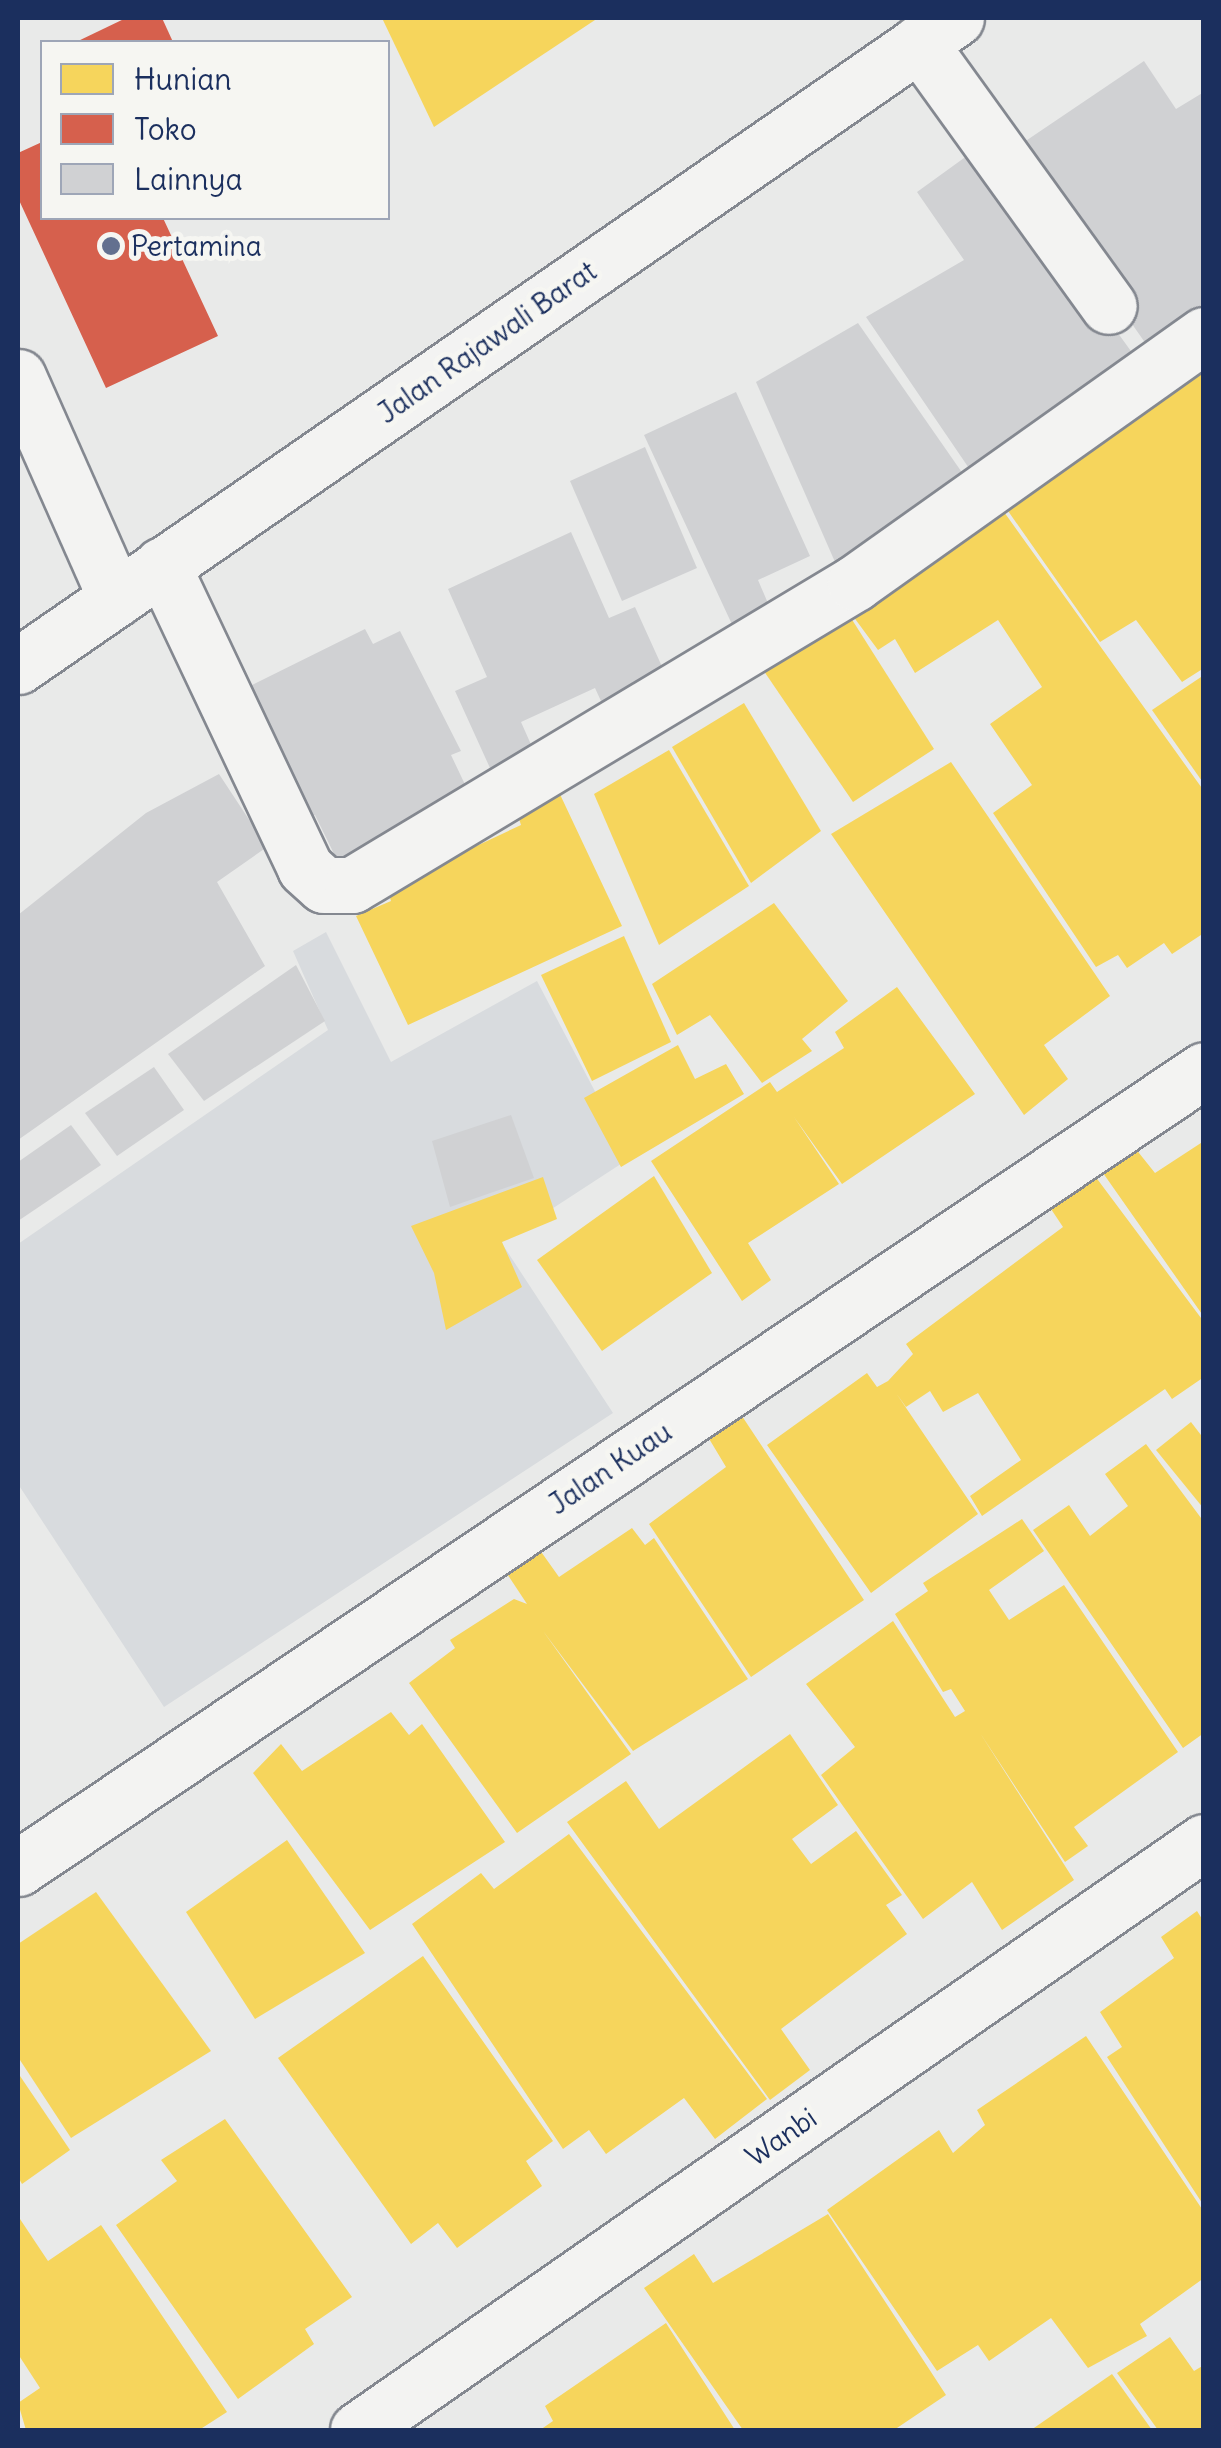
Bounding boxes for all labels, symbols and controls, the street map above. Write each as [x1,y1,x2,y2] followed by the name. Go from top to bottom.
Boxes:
[40,40,390,220] legend
[134,60,232,98] text: Hunian
[134,110,197,148] text: Toko
[134,160,243,198] text: Lainnya
[131,229,262,263] place label: Pertamina
[100,235,122,257] marker: Pertamina
[371,254,603,430] street label: Jalan Rajawali Barat
[542,1415,678,1521] street label: Jalan Kuau
[739,2101,823,2173] street label: Wanbi

